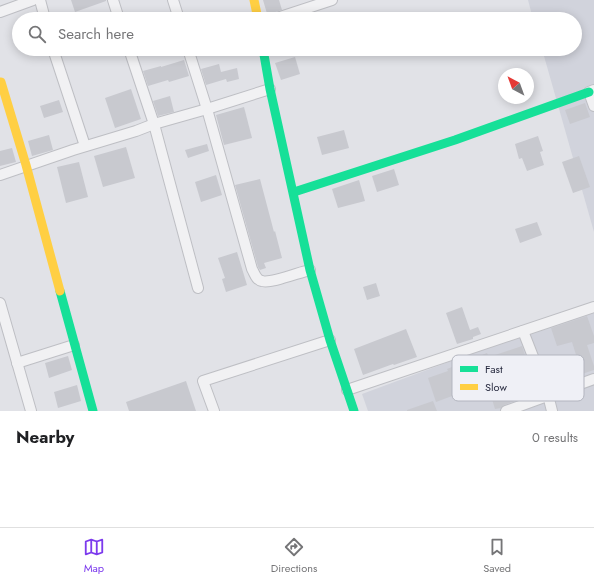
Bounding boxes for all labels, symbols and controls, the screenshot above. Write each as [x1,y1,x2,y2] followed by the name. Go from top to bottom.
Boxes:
[12,12,582,56] search box
[26,23,48,45] icon: search
[58,23,134,45] text: Search here
[498,68,534,104] north arrow
[452,355,584,401] legend
[485,361,503,377] text: Fast
[485,379,507,395] text: Slow
[16,425,74,449] text: Nearby
[532,428,578,447] text: 0 results
[83,536,105,576] tab: Map
[271,536,317,576] tab: Directions
[483,536,511,576] tab: Saved

